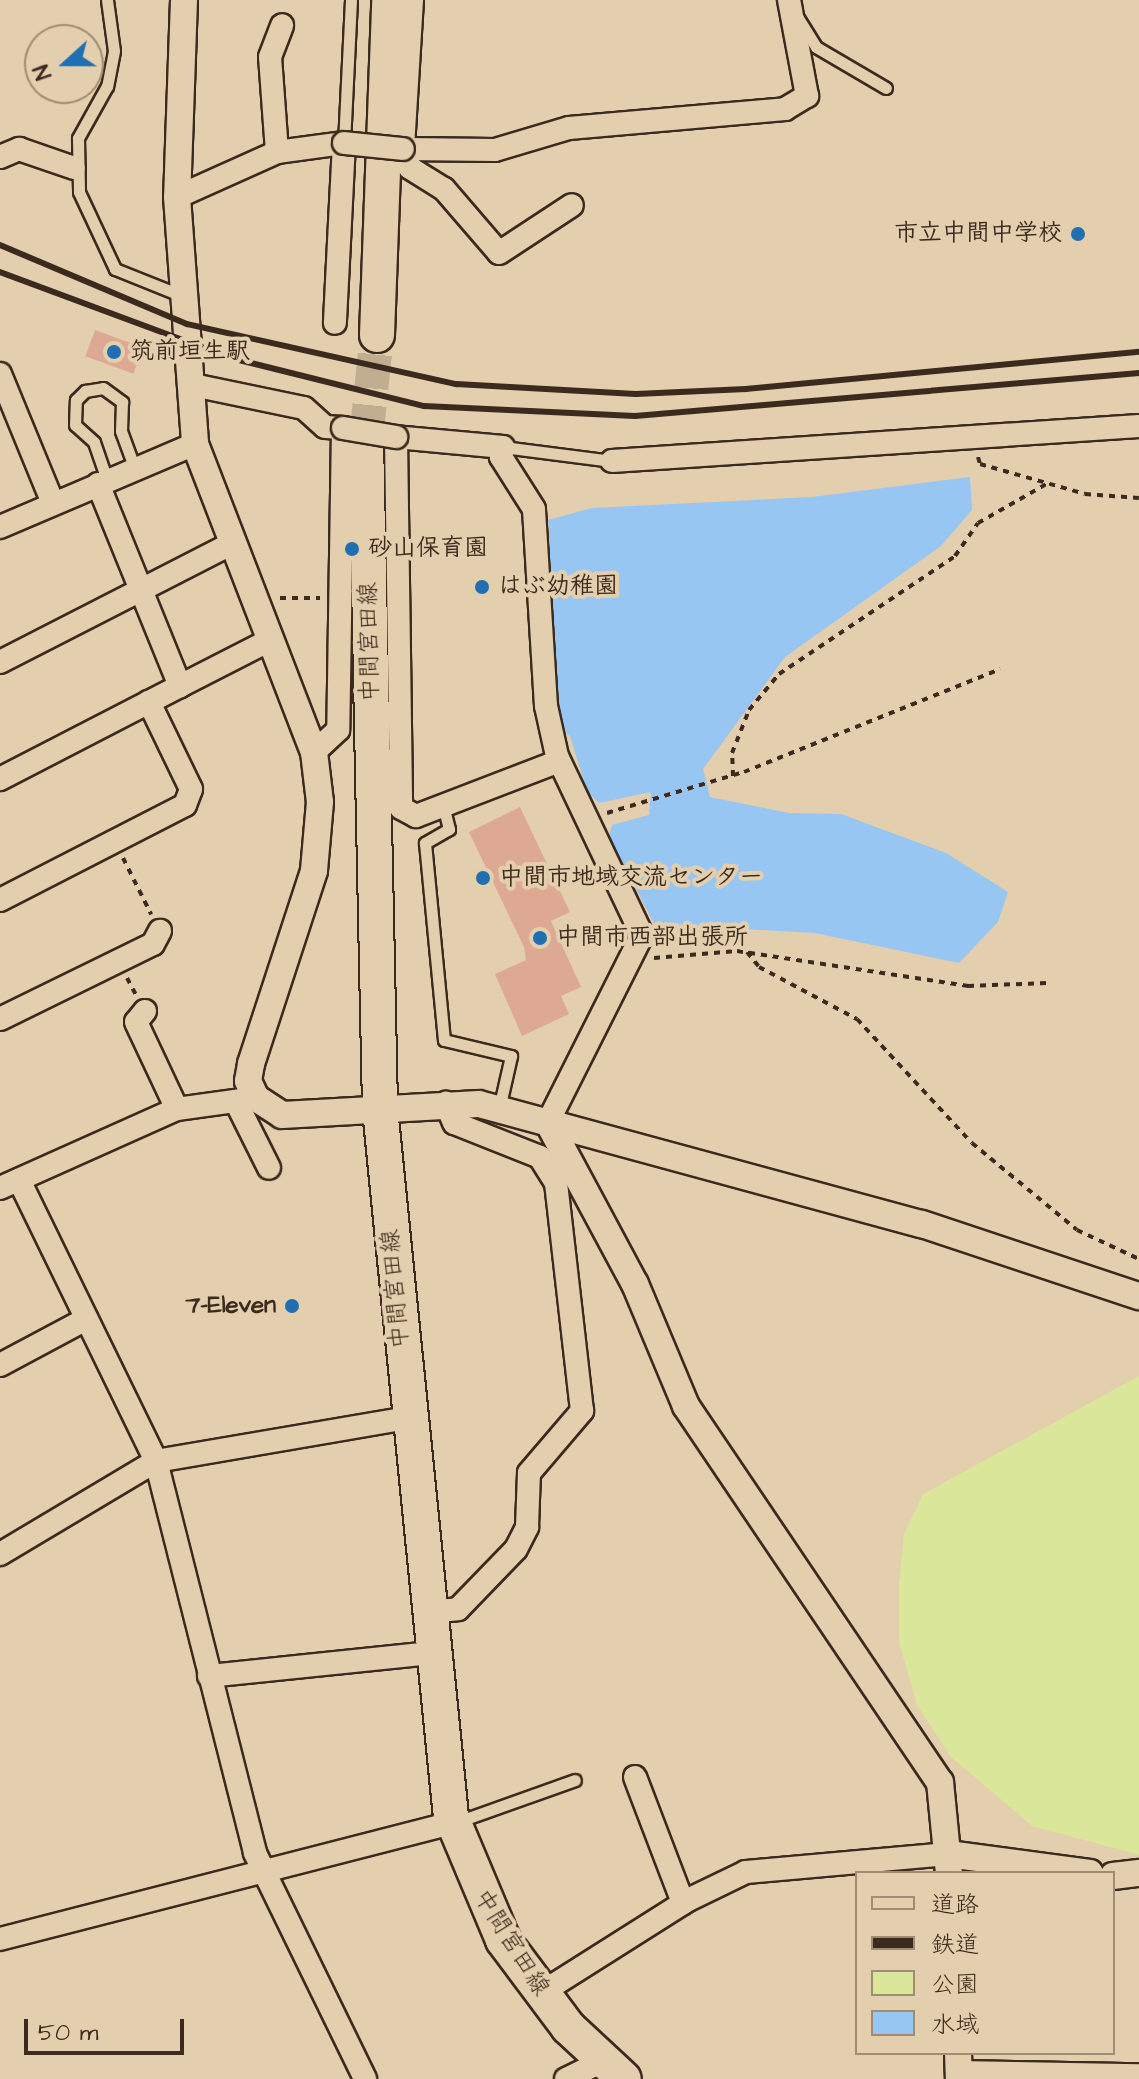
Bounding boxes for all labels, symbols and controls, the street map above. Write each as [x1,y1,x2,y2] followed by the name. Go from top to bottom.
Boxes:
[24,24,104,104] north arrow
[26,60,60,84] text: N
[894,220,1062,248] place label: 市立中間中学校
[1069,225,1087,243] marker: 市立中間中学校
[130,338,250,366] place label: 筑前垣生駅
[105,343,123,361] marker: 筑前垣生駅
[368,535,488,563] place label: 砂山保育園
[343,540,361,558] marker: 砂山保育園
[498,573,618,601] place label: はぶ幼稚園
[473,578,491,596] marker: はぶ幼稚園
[355,582,385,702] street label: 中間宮田線
[499,864,763,892] place label: 中間市地域交流センター
[474,869,492,887] marker: 中間市地域交流センター
[556,924,748,952] place label: 中間市西部出張所
[531,929,549,947] marker: 中間市西部出張所
[376,1228,416,1350] street label: 中間宮田線
[185,1292,276,1320] place label: 7-Eleven
[283,1297,301,1315] marker: 7-Eleven
[855,1871,1115,2055] legend
[467,1884,555,2002] street label: 中間宮田線
[931,1888,979,1922] text: 道路
[931,1928,979,1962] text: 鉄道
[931,1968,979,2002] text: 公園
[28,2003,188,2053] scale bar
[931,2008,979,2042] text: 水域
[38,2016,98,2050] text: 50 m

